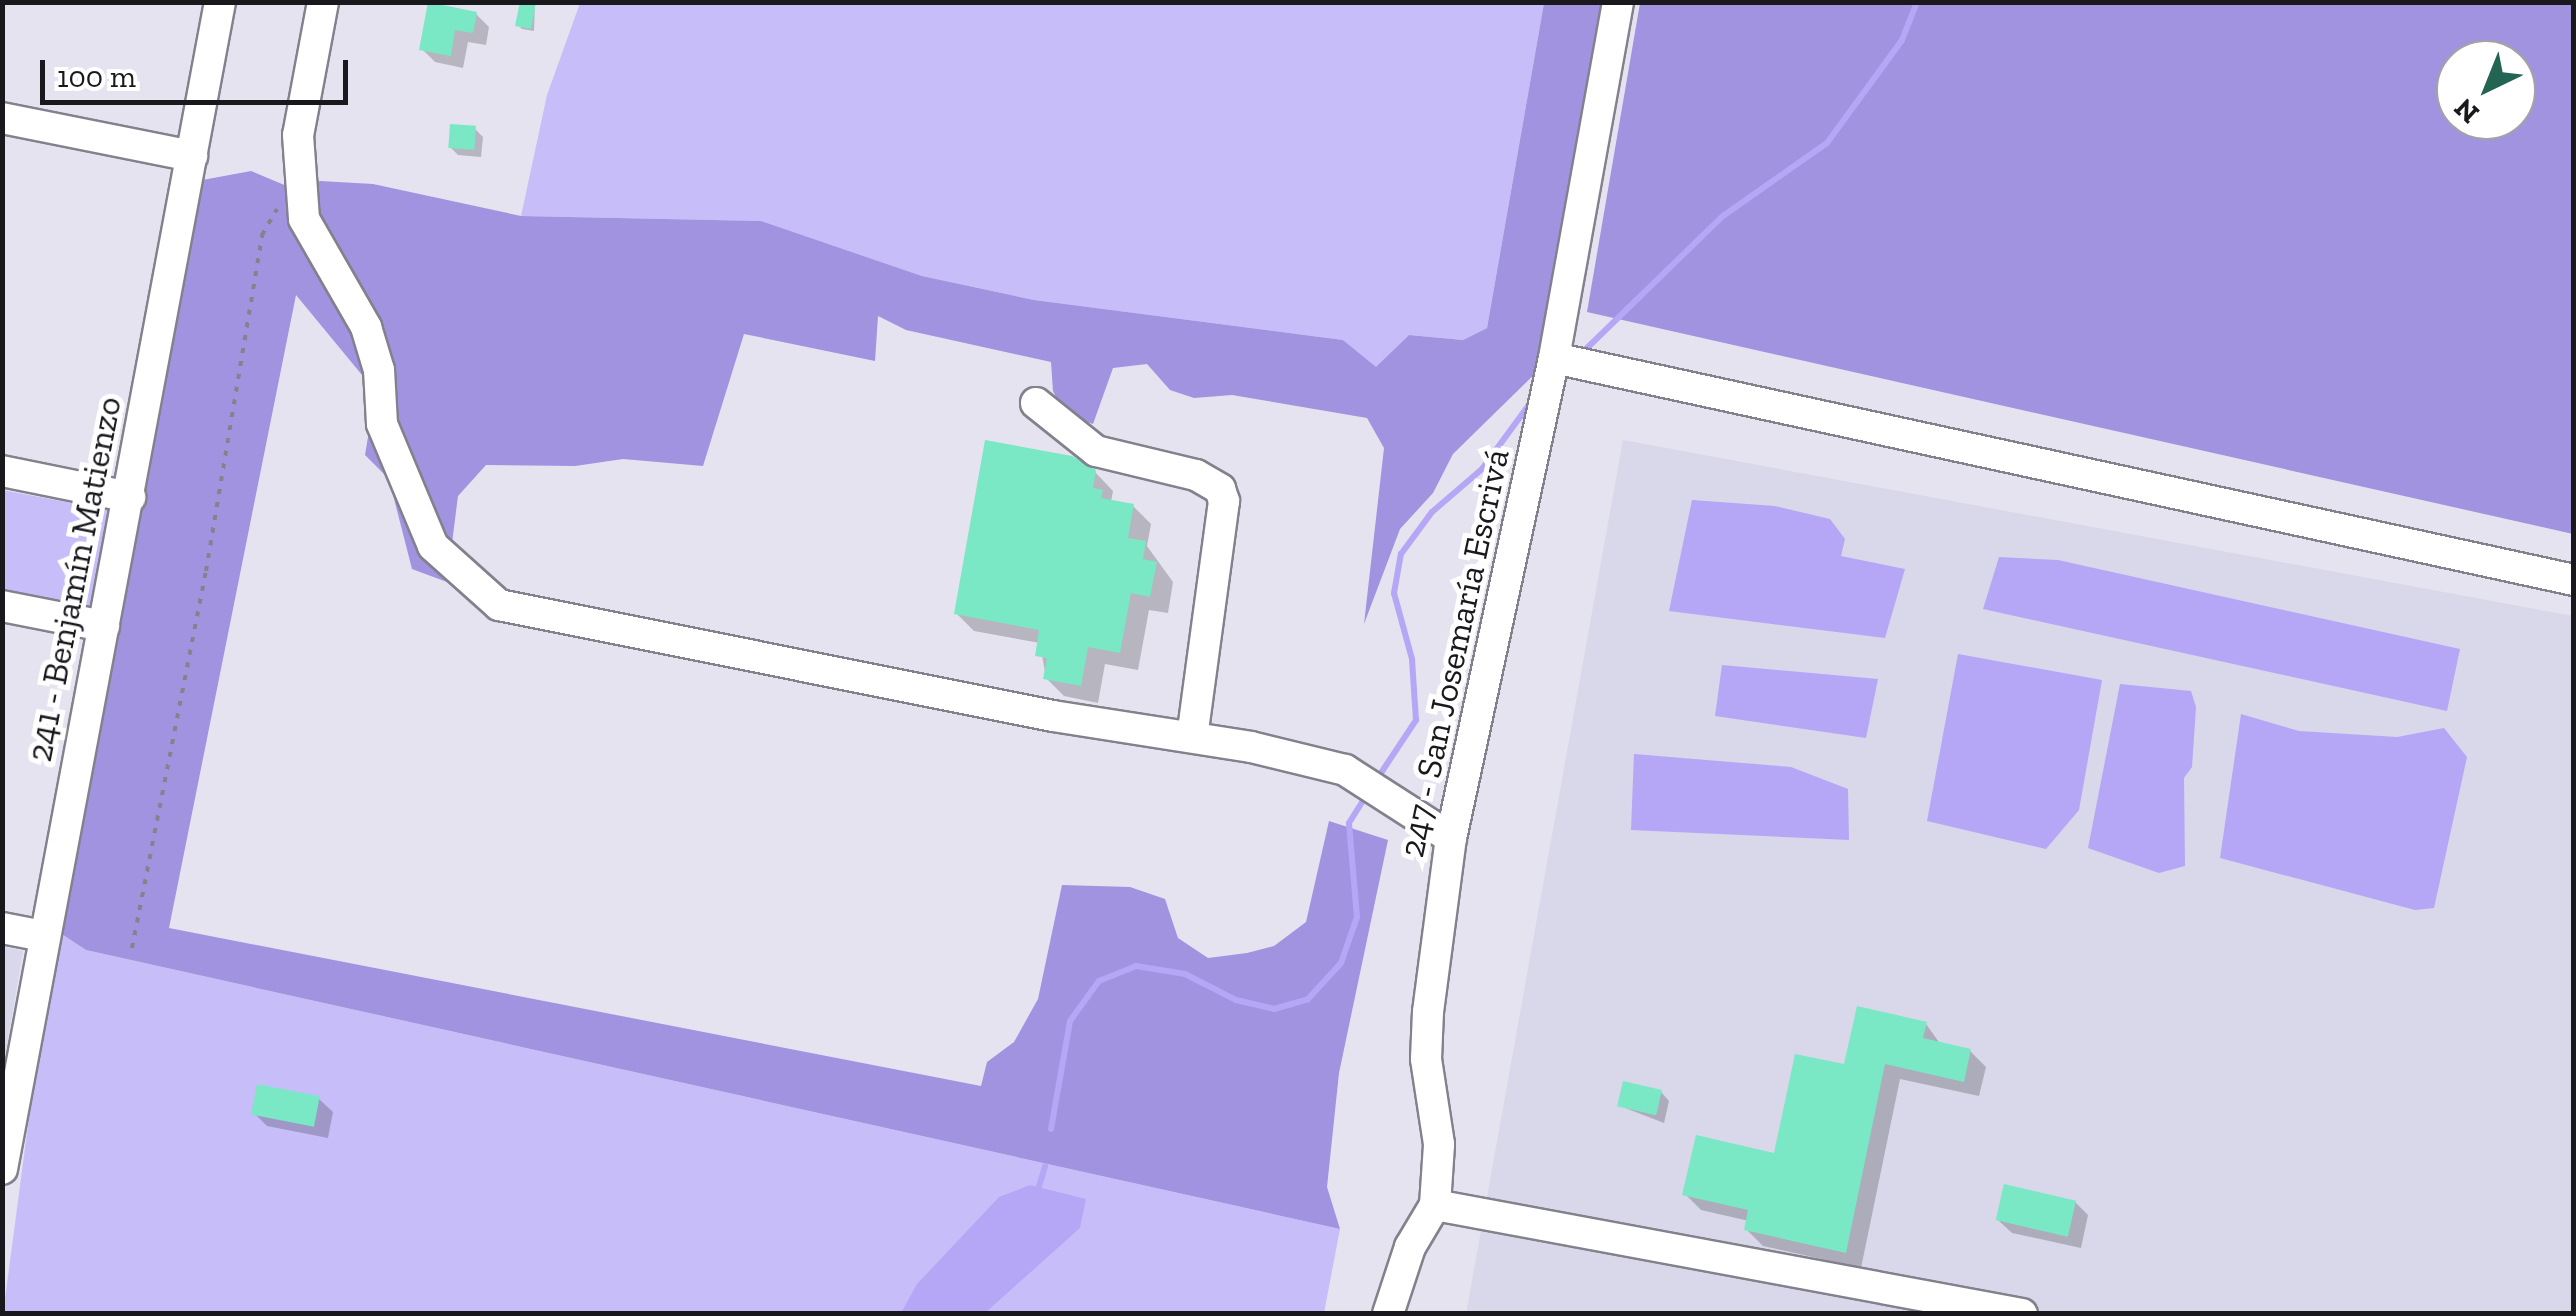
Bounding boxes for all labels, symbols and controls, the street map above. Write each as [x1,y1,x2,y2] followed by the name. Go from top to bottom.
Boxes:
[45,40,352,102] scale bar
[2436,40,2536,140] north arrow
[57,59,136,95] text: 100 m
[2448,92,2486,130] text: N
[18,393,130,765] street label: 241 - Benjamín Matienzo
[1390,445,1518,861] street label: 247 - San Josemaría Escrivá

